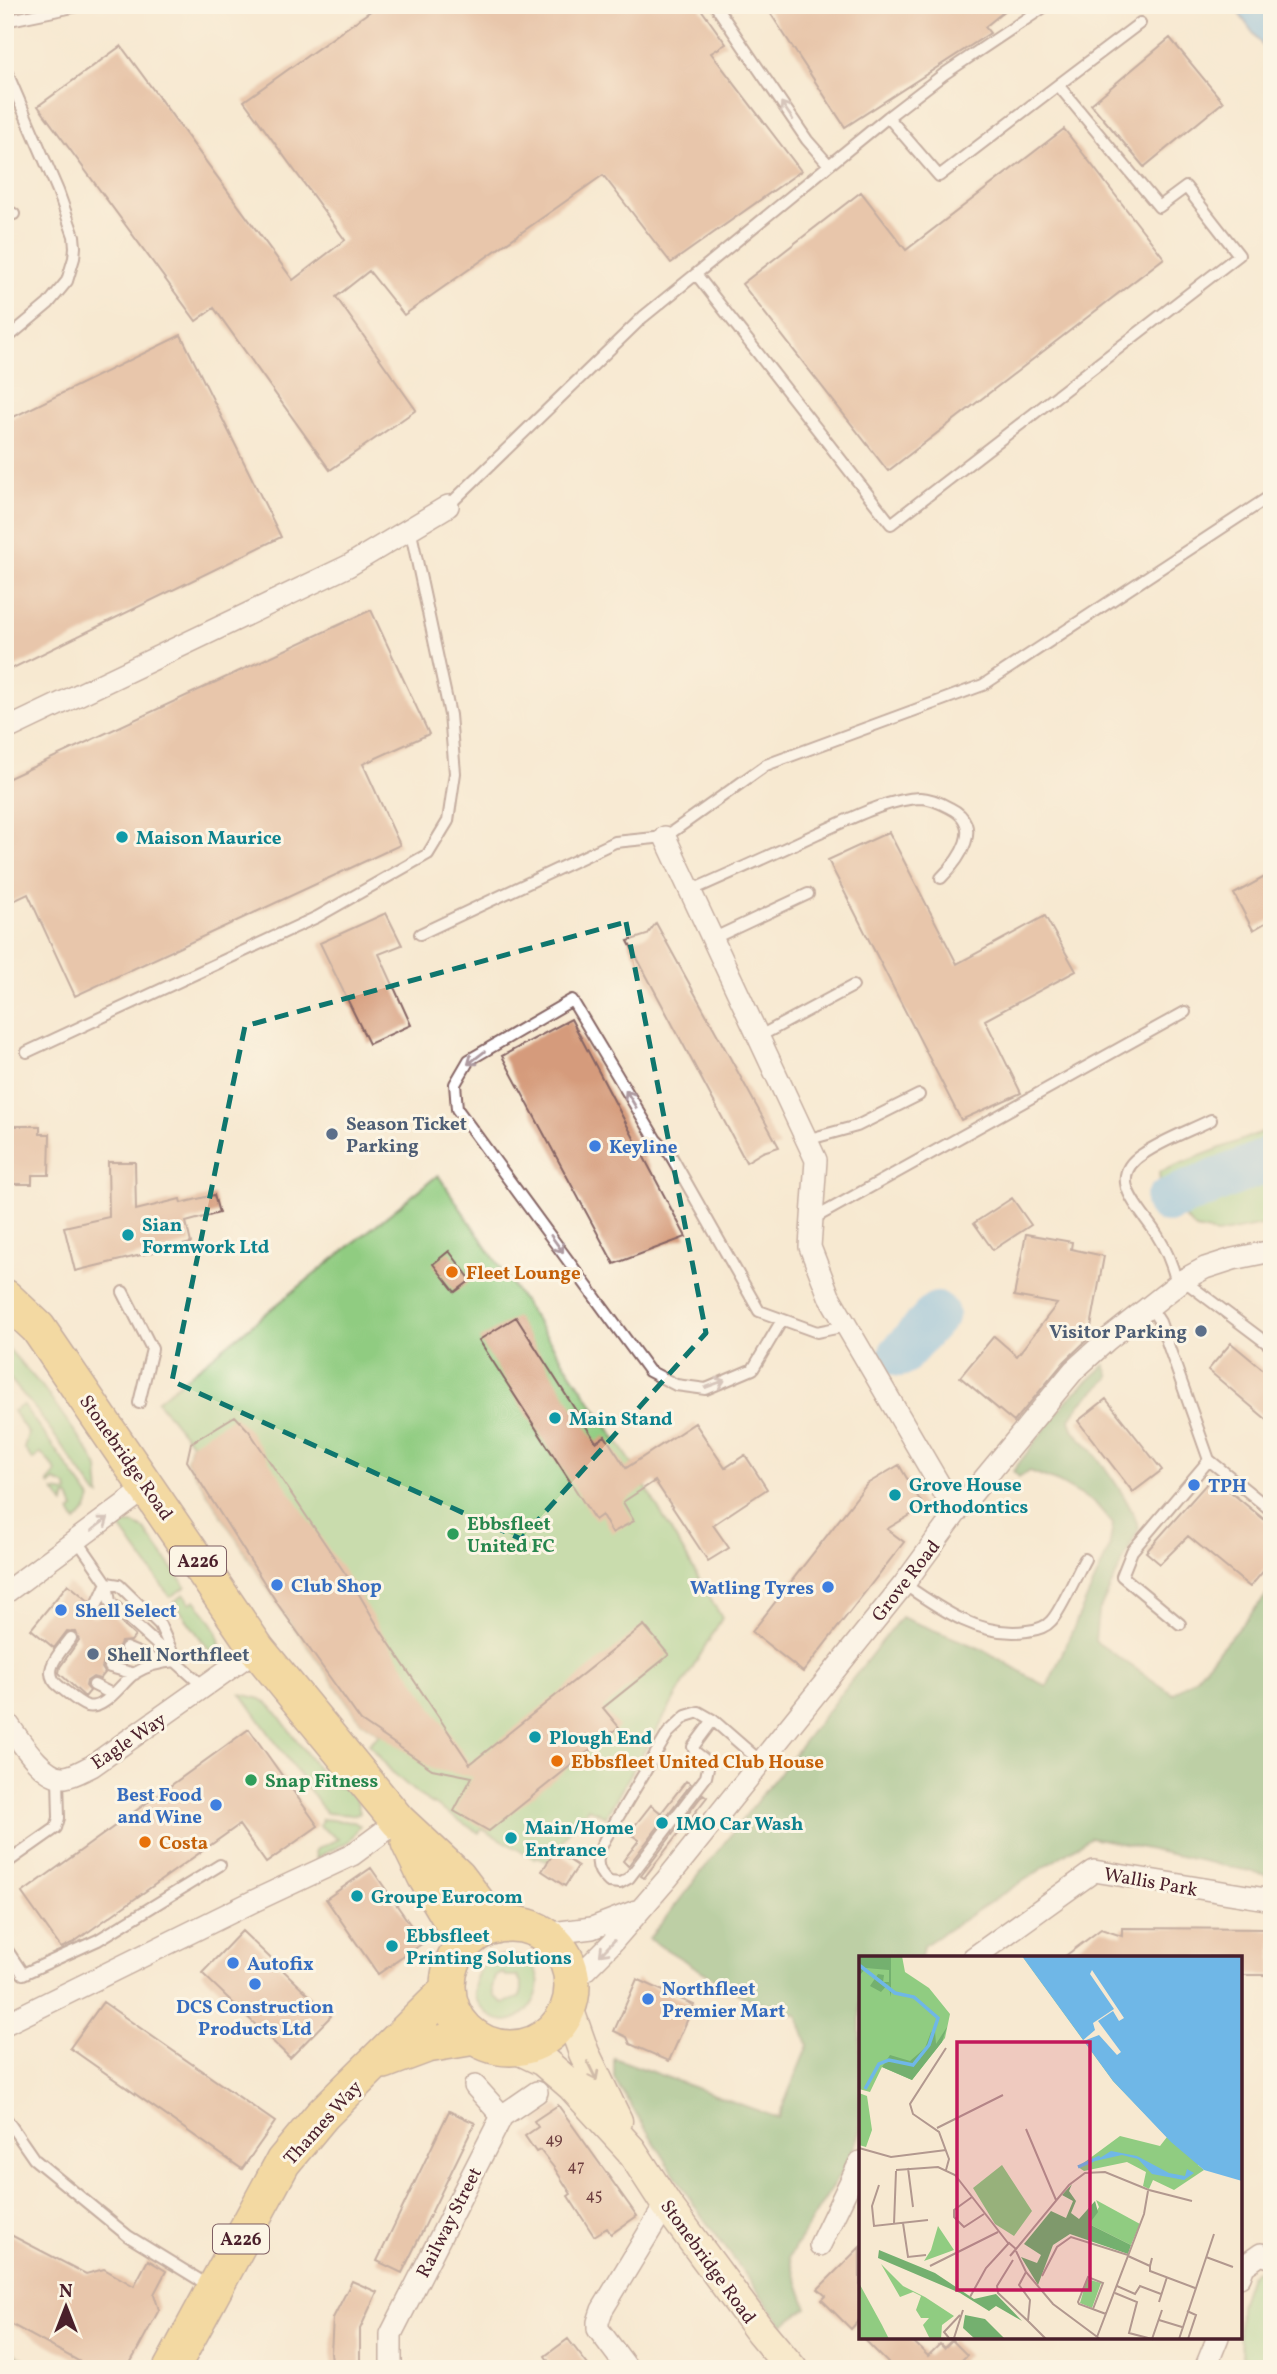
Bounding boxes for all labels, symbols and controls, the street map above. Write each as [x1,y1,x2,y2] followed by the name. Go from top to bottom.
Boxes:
[780,102,794,121] one-way arrow
[136,826,282,852] place label: Maison Maurice
[114,829,130,845] marker: Maison Maurice
[466,1050,485,1065] one-way arrow
[624,1089,638,1109] one-way arrow
[346,1112,467,1160] place label: Season Ticket Parking
[324,1126,340,1142] marker: Season Ticket Parking
[609,1135,678,1161] place label: Keyline
[587,1138,603,1154] marker: Keyline
[142,1213,270,1261] place label: Sian Formwork Ltd
[120,1227,136,1243] marker: Sian Formwork Ltd
[550,1234,564,1253] one-way arrow
[466,1261,581,1287] place label: Fleet Lounge
[444,1264,460,1280] marker: Fleet Lounge
[1049,1320,1187,1346] place label: Visitor Parking
[1193,1323,1209,1339] marker: Visitor Parking
[704,1377,726,1389] one-way arrow
[72,1390,178,1526] street label: Stonebridge Road
[569,1407,673,1433] place label: Main Stand
[547,1410,563,1426] marker: Main Stand
[909,1473,1028,1521] place label: Grove House Orthodontics
[1208,1474,1247,1500] place label: TPH
[1186,1477,1202,1493] marker: TPH
[887,1487,903,1503] marker: Grove House Orthodontics
[467,1512,555,1560] place label: Ebbsfleet United FC
[90,1517,109,1532] one-way arrow
[445,1526,461,1542] marker: Ebbsfleet United FC
[866,1535,947,1628] street label: Grove Road
[170,1546,226,1576] road number: A226
[291,1574,382,1600] place label: Club Shop
[690,1576,814,1602] place label: Watling Tyres
[269,1577,285,1593] marker: Club Shop
[820,1579,836,1595] marker: Watling Tyres
[75,1599,177,1625] place label: Shell Select
[53,1602,69,1618] marker: Shell Select
[107,1643,249,1669] place label: Shell Northfleet
[85,1646,101,1662] marker: Shell Northfleet
[86,1707,172,1776] street label: Eagle Way
[549,1726,653,1752] place label: Plough End
[527,1729,543,1745] marker: Plough End
[571,1750,824,1776] place label: Ebbsfleet United Club House
[549,1753,565,1769] marker: Ebbsfleet United Club House
[265,1769,378,1795] place label: Snap Fitness
[243,1772,259,1788] marker: Snap Fitness
[116,1783,202,1831] place label: Best Food and Wine
[208,1797,224,1813] marker: Best Food and Wine
[676,1812,803,1838] place label: IMO Car Wash
[654,1815,670,1831] marker: IMO Car Wash
[525,1816,634,1864] place label: Main/Home Entrance
[503,1830,519,1846] marker: Main/Home Entrance
[159,1831,208,1857] place label: Costa
[137,1834,153,1850] marker: Costa
[1102,1862,1200,1904] street label: Wallis Park
[371,1885,523,1911] place label: Groupe Eurocom
[349,1888,365,1904] marker: Groupe Eurocom
[406,1924,572,1972] place label: Ebbsfleet Printing Solutions
[384,1938,400,1954] marker: Ebbsfleet Printing Solutions
[598,1939,615,1956] one-way arrow
[247,1952,314,1978] place label: Autofix
[225,1955,241,1971] marker: Autofix
[859,1956,1242,2339] inset map
[247,1976,263,1992] marker: DCS Construction Products Ltd
[662,1977,785,2025] place label: Northfleet Premier Mart
[640,1991,656,2007] marker: Northfleet Premier Mart
[176,1995,334,2043] place label: DCS Construction Products Ltd
[586,2060,600,2081] one-way arrow
[278,2075,368,2171] street label: Thames Way
[545,2129,563,2151] house number: 49
[567,2156,585,2178] house number: 47
[411,2163,489,2283] street label: Railway Street
[586,2185,602,2207] house number: 45
[653,2195,761,2330] street label: Stonebridge Road
[213,2224,269,2253] road number: A226
[32,2272,102,2342] north arrow
[59,2279,73,2305] text: N

